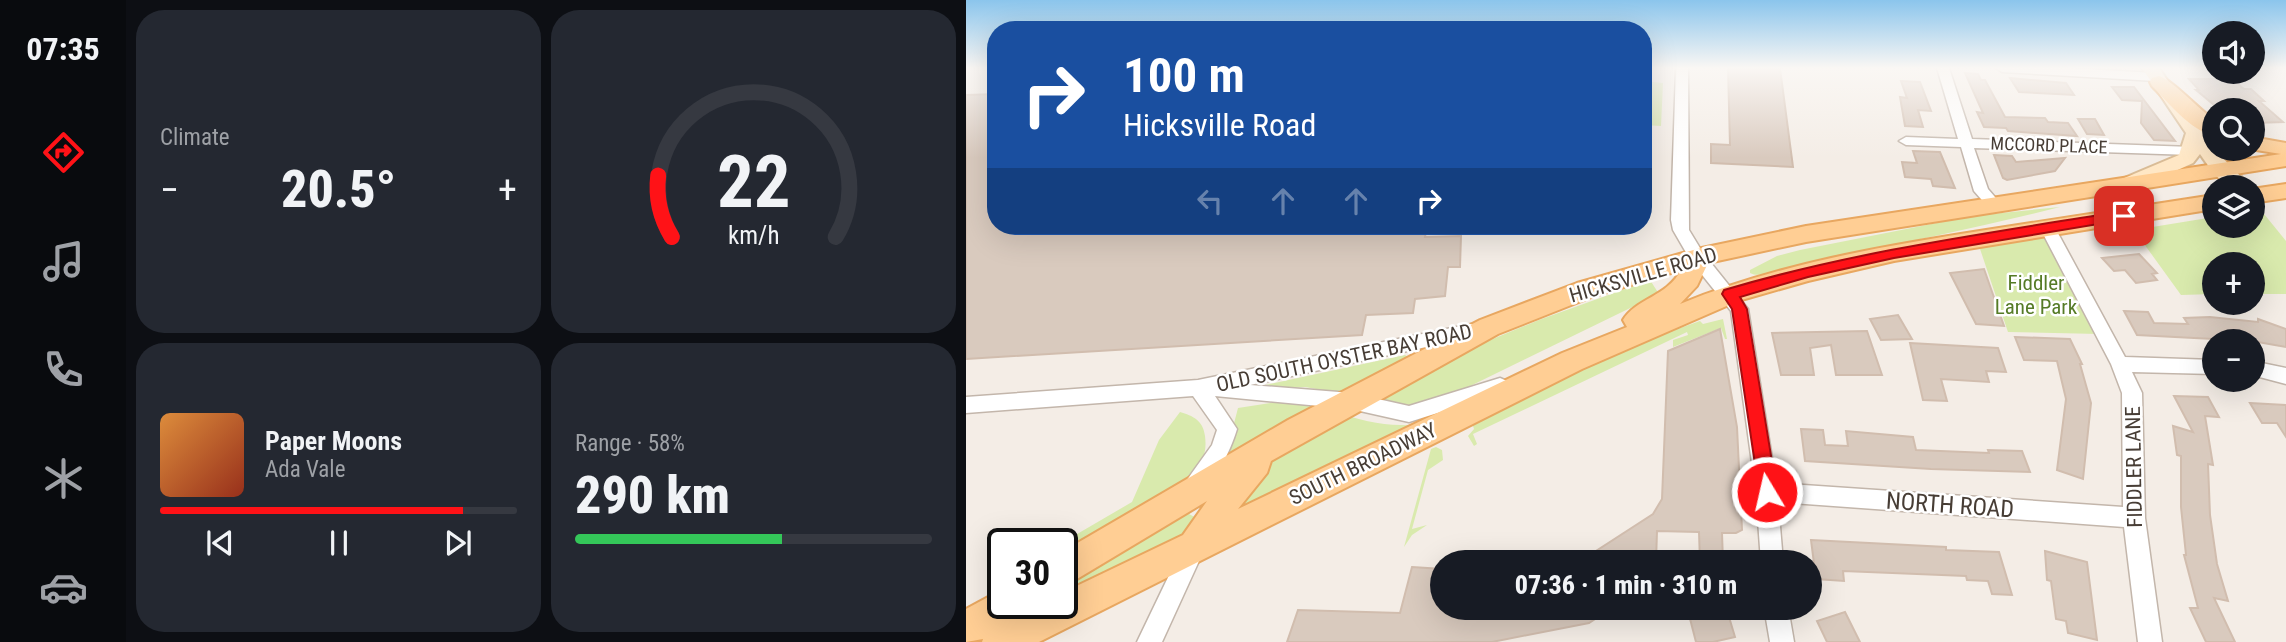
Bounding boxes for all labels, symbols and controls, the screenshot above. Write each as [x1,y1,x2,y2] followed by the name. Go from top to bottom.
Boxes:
[2202,21,2265,392] map controls
[2202,21,2265,84] button: sound
[26,30,100,68] text: 07:35
[1123,47,1245,104] text: 100 m
[1008,49,1099,140] icon: right
[2202,98,2265,161] button: search
[1123,106,1316,144] text: Hicksville Road
[160,124,230,151] text: Climate
[39,128,88,177] icon: directions
[1990,132,2108,158] street label: MCCORD PLACE
[717,140,790,226] text: 22
[281,159,396,220] text: 20.5°
[160,168,179,212] text: −
[498,168,517,212] text: +
[2202,175,2265,238] button: layers
[1191,182,1229,220] icon: left
[1264,182,1302,220] icon: ahead
[1337,182,1375,220] icon: ahead
[1410,182,1448,220] icon: right
[2094,186,2154,246] pin
[2105,197,2143,235] icon: arrive
[728,221,779,250] text: km/h
[39,237,88,286] icon: music
[1566,242,1720,308] street label: HICKSVILLE ROAD
[2202,252,2265,315] button: +
[1995,271,2078,319] park label: Fiddler Lane Park
[1214,319,1474,397] street label: OLD SOUTH OYSTER BAY ROAD
[2202,329,2265,392] button: −
[39,345,88,394] icon: phone
[2121,406,2147,528] street label: FIDDLER LANE
[1285,418,1441,510] street label: SOUTH BROADWAY
[265,426,402,456] text: Paper Moons
[575,430,685,457] text: Range · 58%
[39,454,88,503] icon: climate
[1730,455,1804,529] position arrow
[265,456,345,483] text: Ada Vale
[575,465,730,526] text: 290 km
[1885,487,2015,523] street label: NORTH ROAD
[201,524,239,562] icon: previous
[320,524,358,562] icon: pause
[439,524,477,562] icon: next
[987,528,1078,619] speed limit sign: 30
[39,563,88,612] icon: car
[1515,570,1737,600] text: 07:36 · 1 min · 310 m

